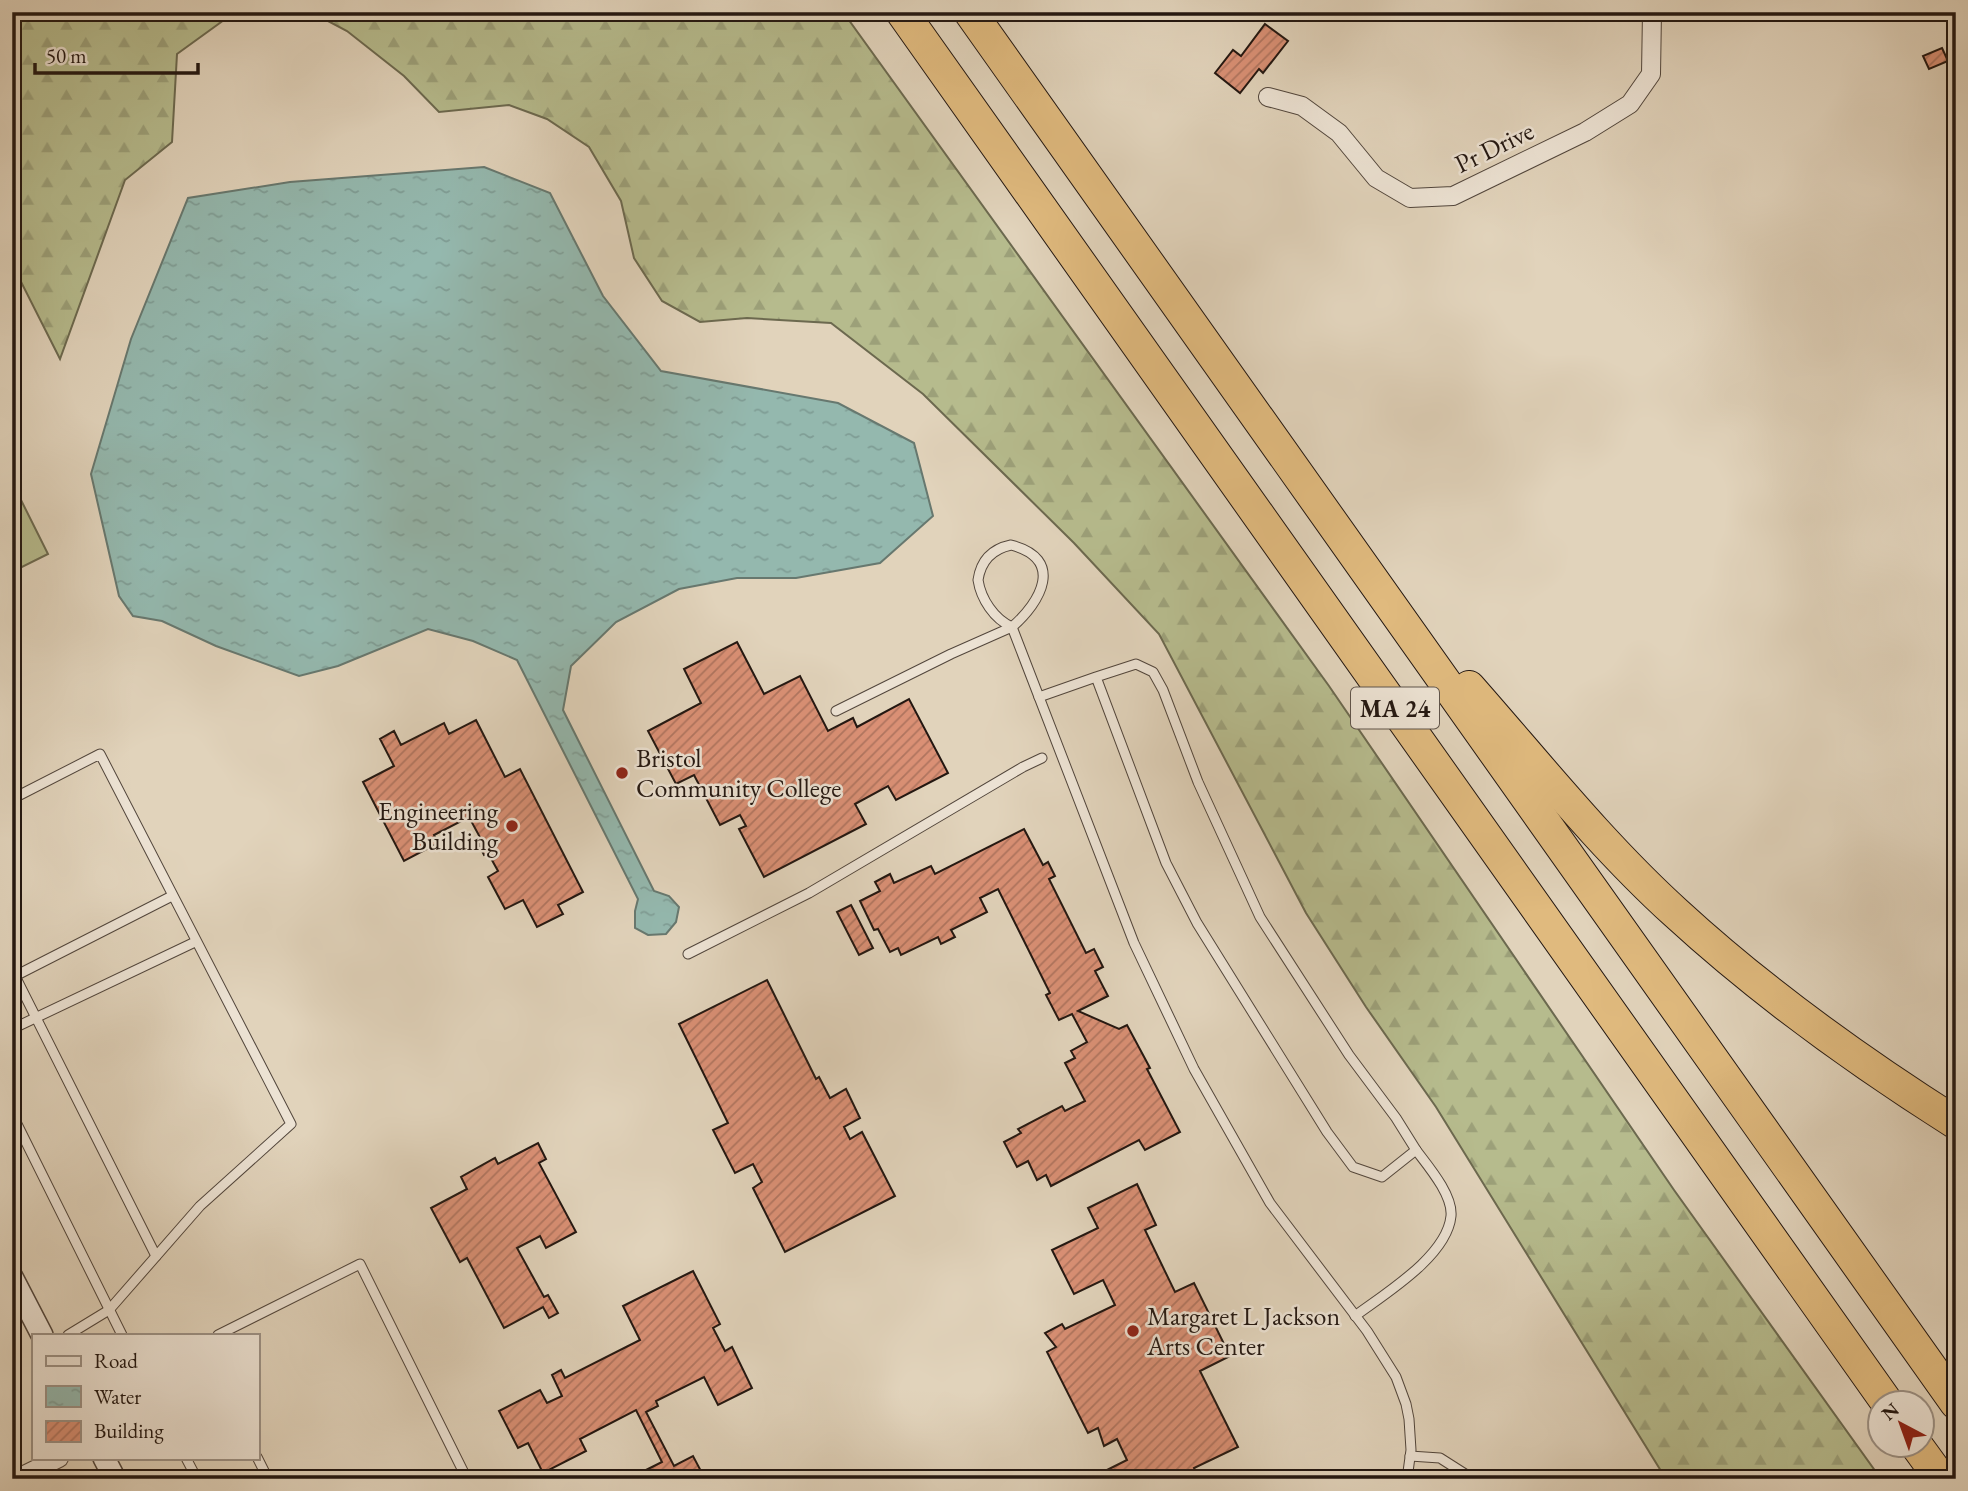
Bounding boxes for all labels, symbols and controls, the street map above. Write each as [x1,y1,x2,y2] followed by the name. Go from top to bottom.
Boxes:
[35,32,198,76] scale bar
[46,42,87,69] text: 50 m
[1449,113,1539,181] street label: Pr Drive
[1351,688,1439,728] road number: MA 24
[636,741,841,805] place label: Bristol Community College
[614,765,630,781] marker: Bristol Community College
[378,794,499,858] place label: Engineering Building
[504,818,520,834] marker: Engineering Building
[1146,1299,1340,1363] place label: Margaret L Jackson Arts Center
[1125,1323,1141,1339] marker: Margaret L Jackson Arts Center
[32,1334,259,1460] legend
[94,1347,138,1374] text: Road
[94,1383,141,1410] text: Water
[1867,1390,1937,1460] north arrow
[1876,1397,1905,1426] text: N
[94,1417,164,1444] text: Building

